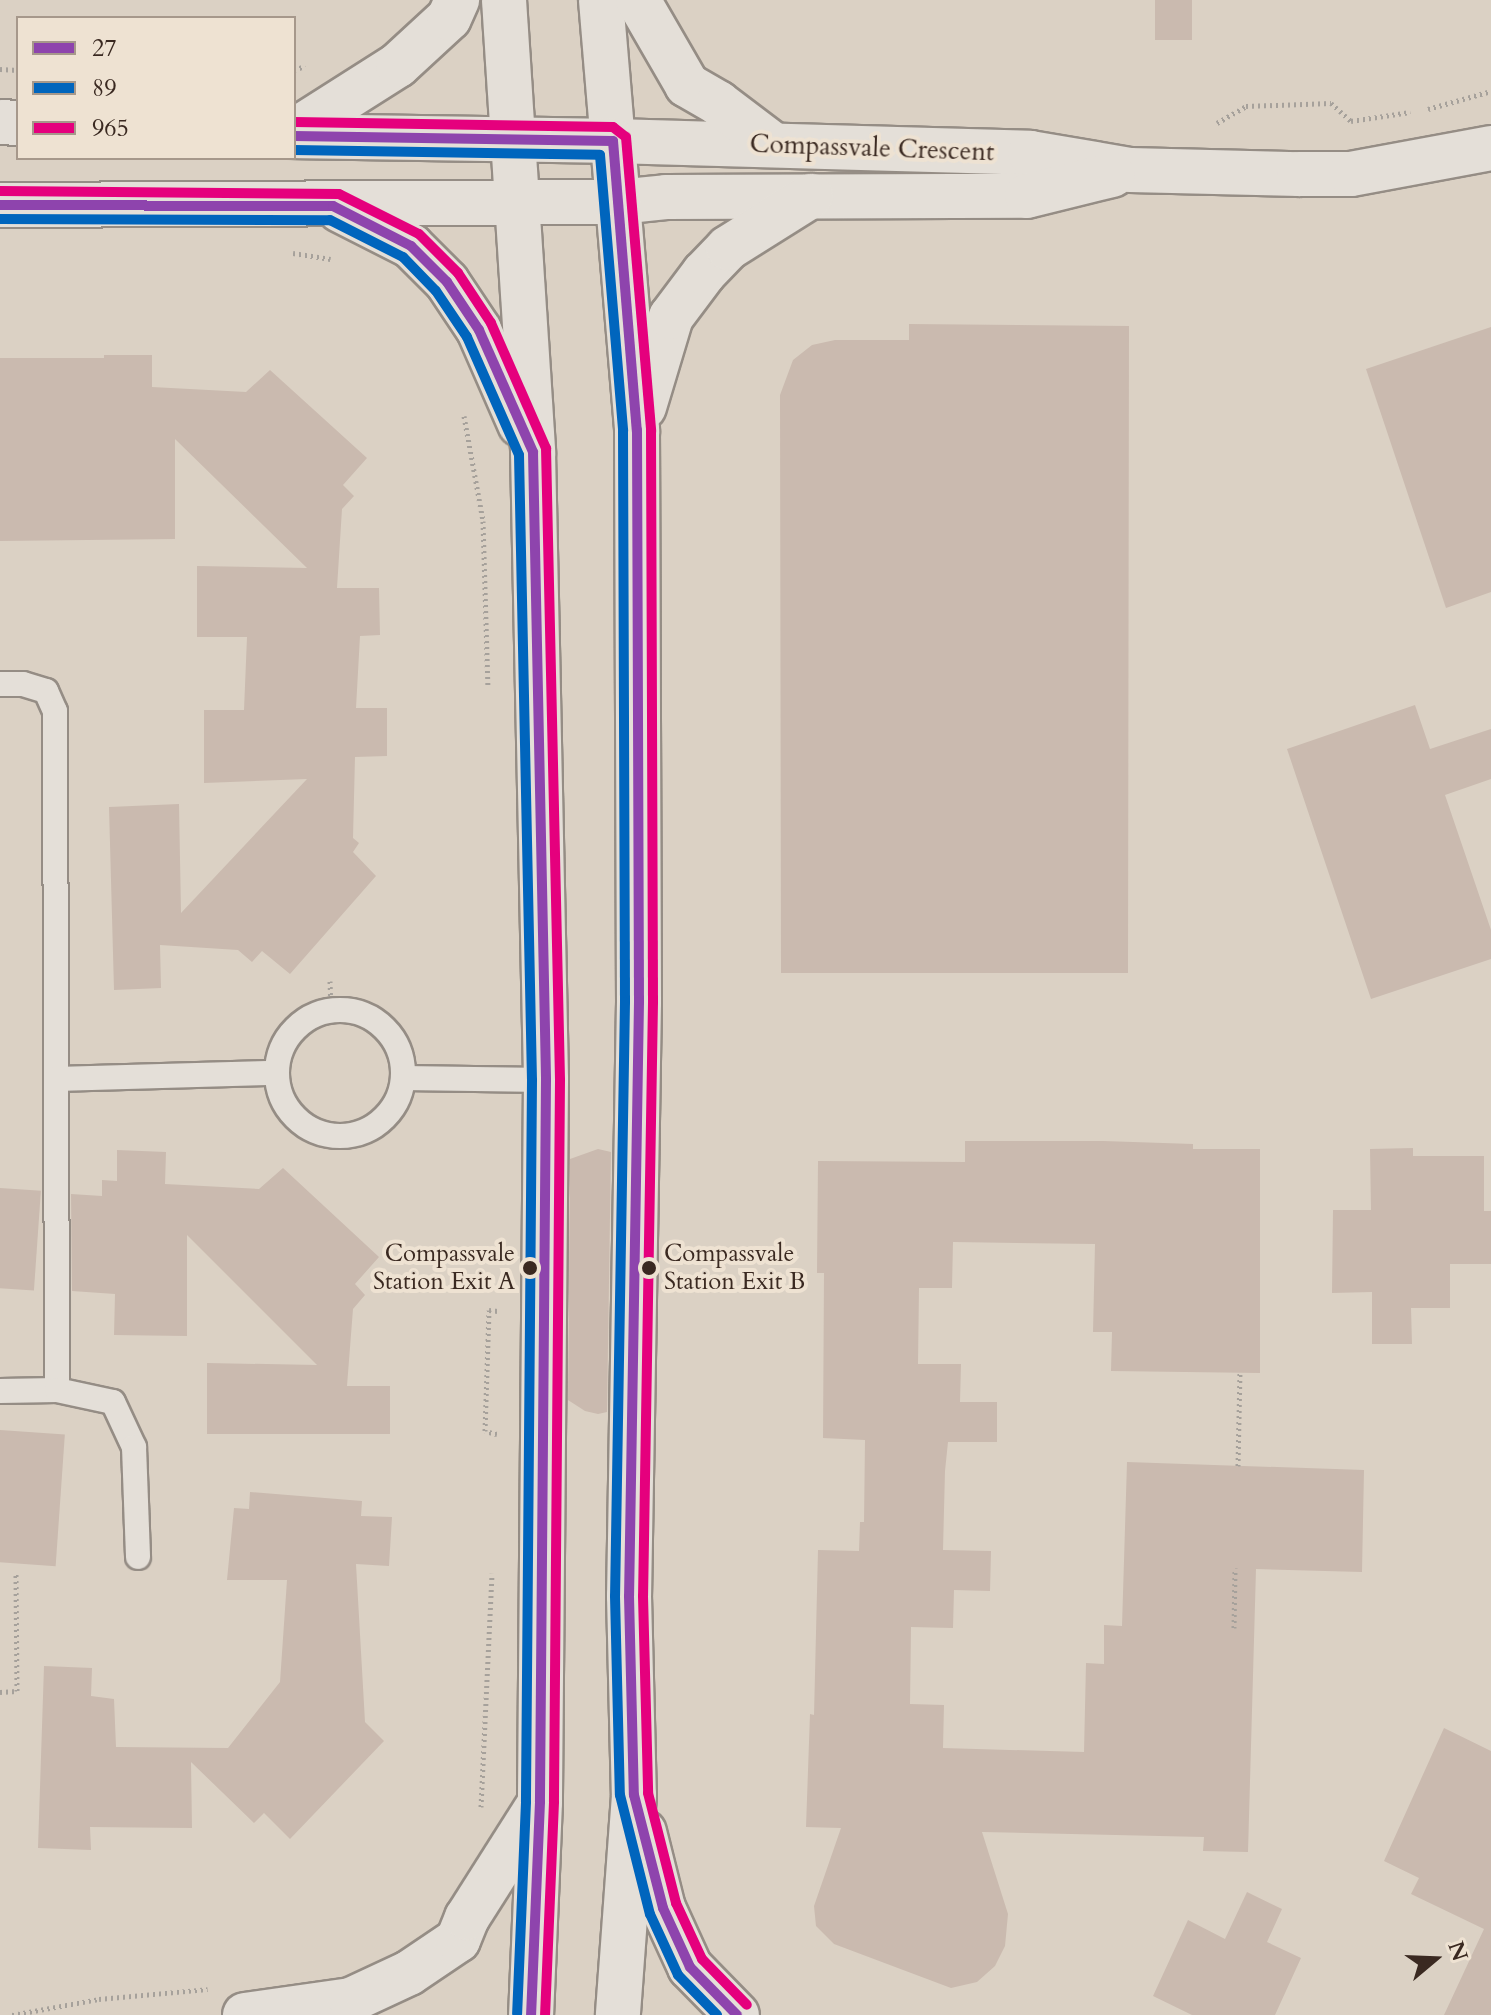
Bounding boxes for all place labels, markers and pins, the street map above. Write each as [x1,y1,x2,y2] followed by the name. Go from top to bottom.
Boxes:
[373,1240,515,1296] place label: Compassvale Station Exit A
[664,1240,805,1296] place label: Compassvale Station Exit B
[522,1260,538,1276] marker: Compassvale Station Exit A
[641,1260,657,1276] marker: Compassvale Station Exit B

